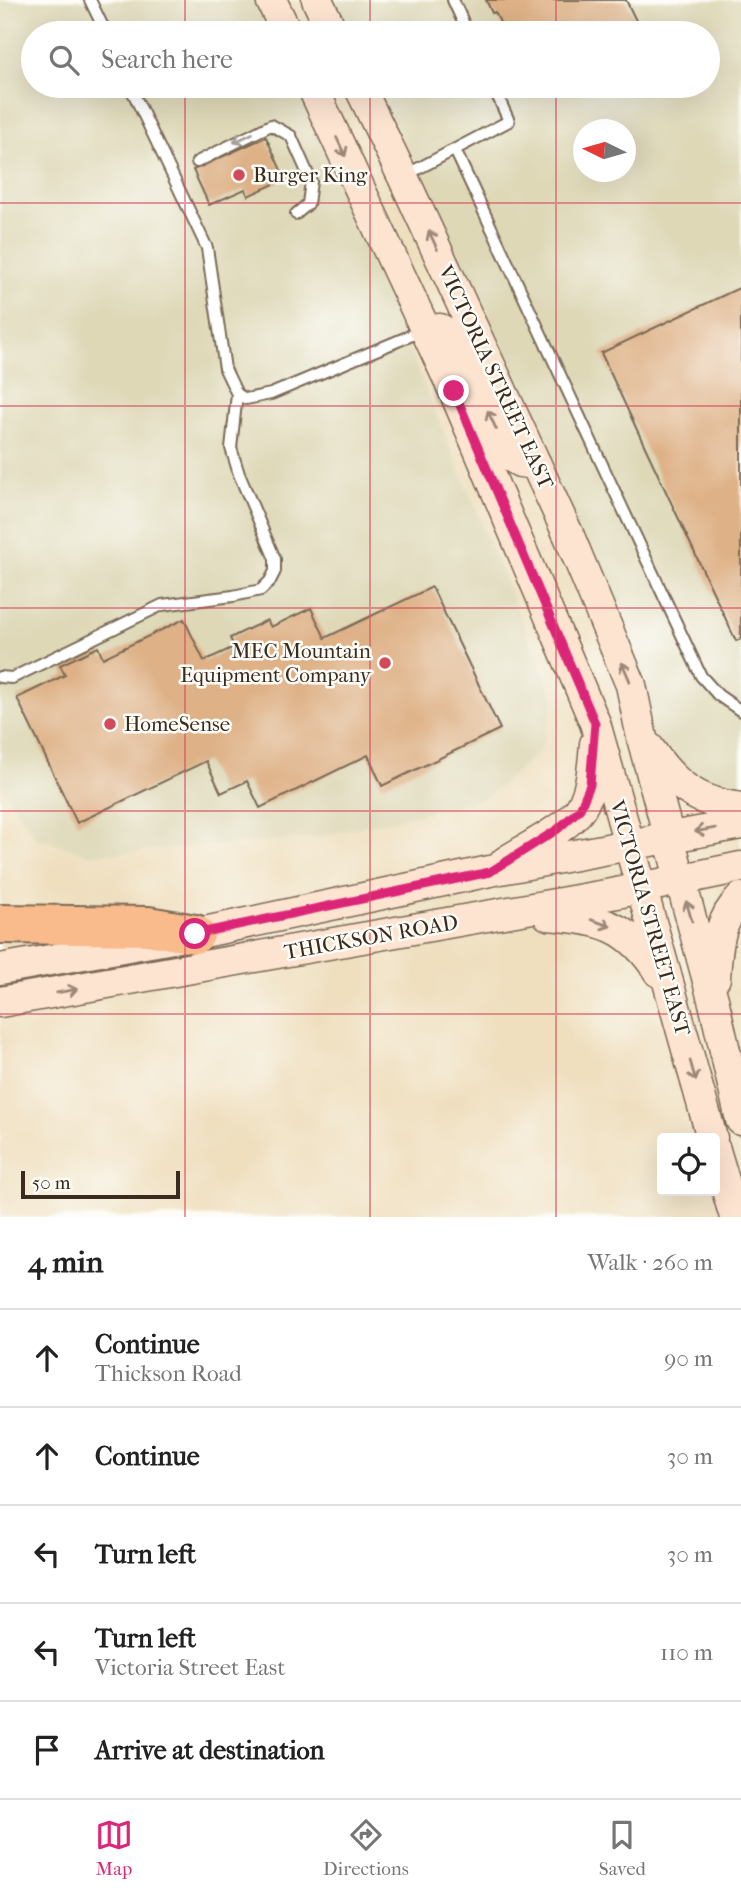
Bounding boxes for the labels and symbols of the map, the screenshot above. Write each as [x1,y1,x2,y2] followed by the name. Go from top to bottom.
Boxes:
[573,119,636,182] north arrow
[233,132,254,145] one-way arrow
[335,136,349,157] one-way arrow
[253,163,368,187] place label: Burger King
[231,167,247,183] marker: Burger King
[426,230,439,251] one-way arrow
[433,260,559,493] street label: VICTORIA STREET EAST
[438,375,469,406] route end
[485,410,498,431] one-way arrow
[180,639,372,687] place label: MEC Mountain Equipment Company
[377,655,393,671] marker: MEC Mountain Equipment Company
[619,661,632,683] one-way arrow
[124,712,230,736] place label: HomeSense
[102,716,118,732] marker: HomeSense
[605,796,695,1039] street label: VICTORIA STREET EAST
[694,824,717,837] one-way arrow
[682,900,695,923] one-way arrow
[282,910,460,964] street label: THICKSON ROAD
[179,918,210,949] route start
[590,918,612,930] one-way arrow
[55,983,78,997] one-way arrow
[687,1059,700,1082] one-way arrow
[21,1168,180,1200] scale bar

